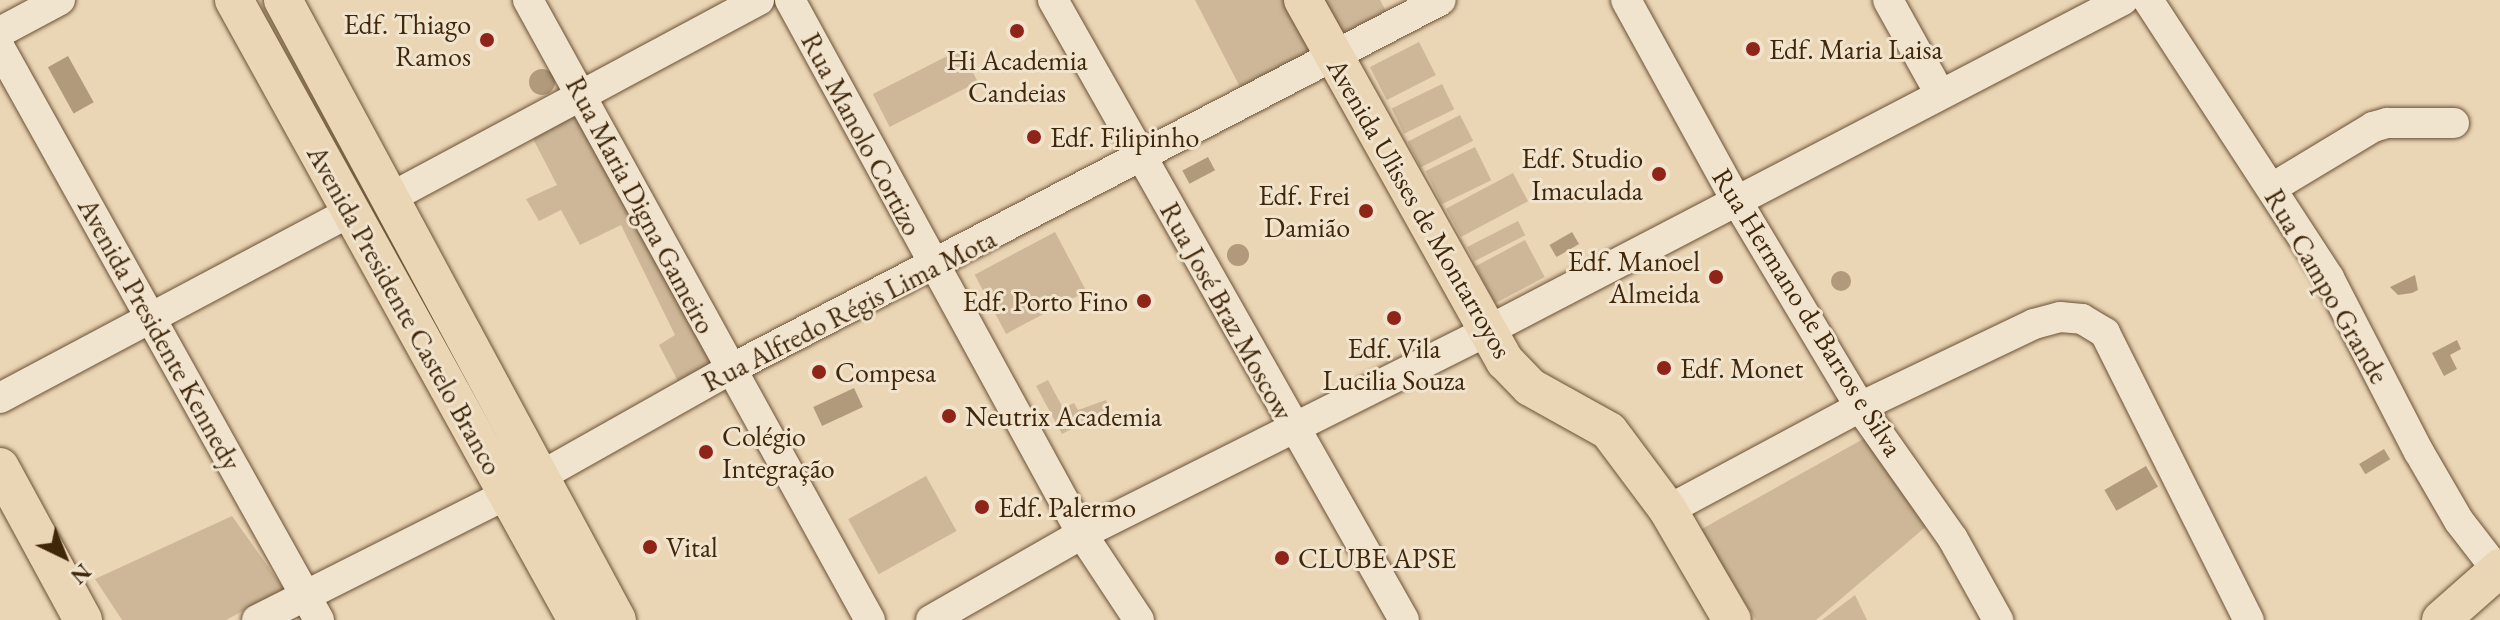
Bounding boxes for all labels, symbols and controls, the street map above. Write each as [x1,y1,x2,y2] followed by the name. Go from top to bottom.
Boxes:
[344,7,471,73] place label: Edf. Thiago Ramos
[1008,22,1026,40] marker: Hi Academia Candeias
[794,27,930,241] street label: Rua Manolo Cortizo
[478,31,496,49] marker: Edf. Thiago Ramos
[1769,32,1943,66] place label: Edf. Maria Laisa
[1744,40,1762,58] marker: Edf. Maria Laisa
[946,43,1088,109] place label: Hi Academia Candeias
[1320,52,1520,364] street label: Avenida Ulisses de Montarroyos
[559,71,723,339] street label: Rua Maria Digna Gameiro
[1050,120,1199,154] place label: Edf. Filipinho
[1025,128,1043,146] marker: Edf. Filipinho
[300,139,510,481] street label: Avenida Presidente Castelo Branco
[1521,141,1643,207] place label: Edf. Studio Imaculada
[1705,162,1911,462] street label: Rua Hermano de Barros e Silva
[1650,165,1668,183] marker: Edf. Studio Imaculada
[1258,178,1350,244] place label: Edf. Frei Damião
[2258,183,2396,389] street label: Rua Campo Grande
[71,192,249,476] street label: Avenida Presidente Kennedy
[1153,196,1301,426] street label: Rua José Braz Moscow
[1357,202,1375,220] marker: Edf. Frei Damião
[697,221,1001,399] street label: Rua Alfredo Régis Lima Mota
[1568,244,1700,310] place label: Edf. Manoel Almeida
[1707,268,1725,286] marker: Edf. Manoel Almeida
[962,284,1128,318] place label: Edf. Porto Fino
[1135,292,1153,310] marker: Edf. Porto Fino
[1385,309,1403,327] marker: Edf. Vila Lucilia Souza
[1322,331,1466,397] place label: Edf. Vila Lucilia Souza
[1680,351,1803,385] place label: Edf. Monet
[835,355,936,389] place label: Compesa
[1655,359,1673,377] marker: Edf. Monet
[810,363,828,381] marker: Compesa
[965,399,1162,433] place label: Neutrix Academia
[940,407,958,425] marker: Neutrix Academia
[722,419,835,485] place label: Colégio Integração
[697,443,715,461] marker: Colégio Integração
[998,490,1136,524] place label: Edf. Palermo
[973,498,991,516] marker: Edf. Palermo
[24,516,104,596] north arrow
[666,530,718,564] place label: Vital
[641,538,659,556] marker: Vital
[1298,541,1456,575] place label: CLUBE APSE
[1273,549,1291,567] marker: CLUBE APSE
[64,557,97,591] text: N

